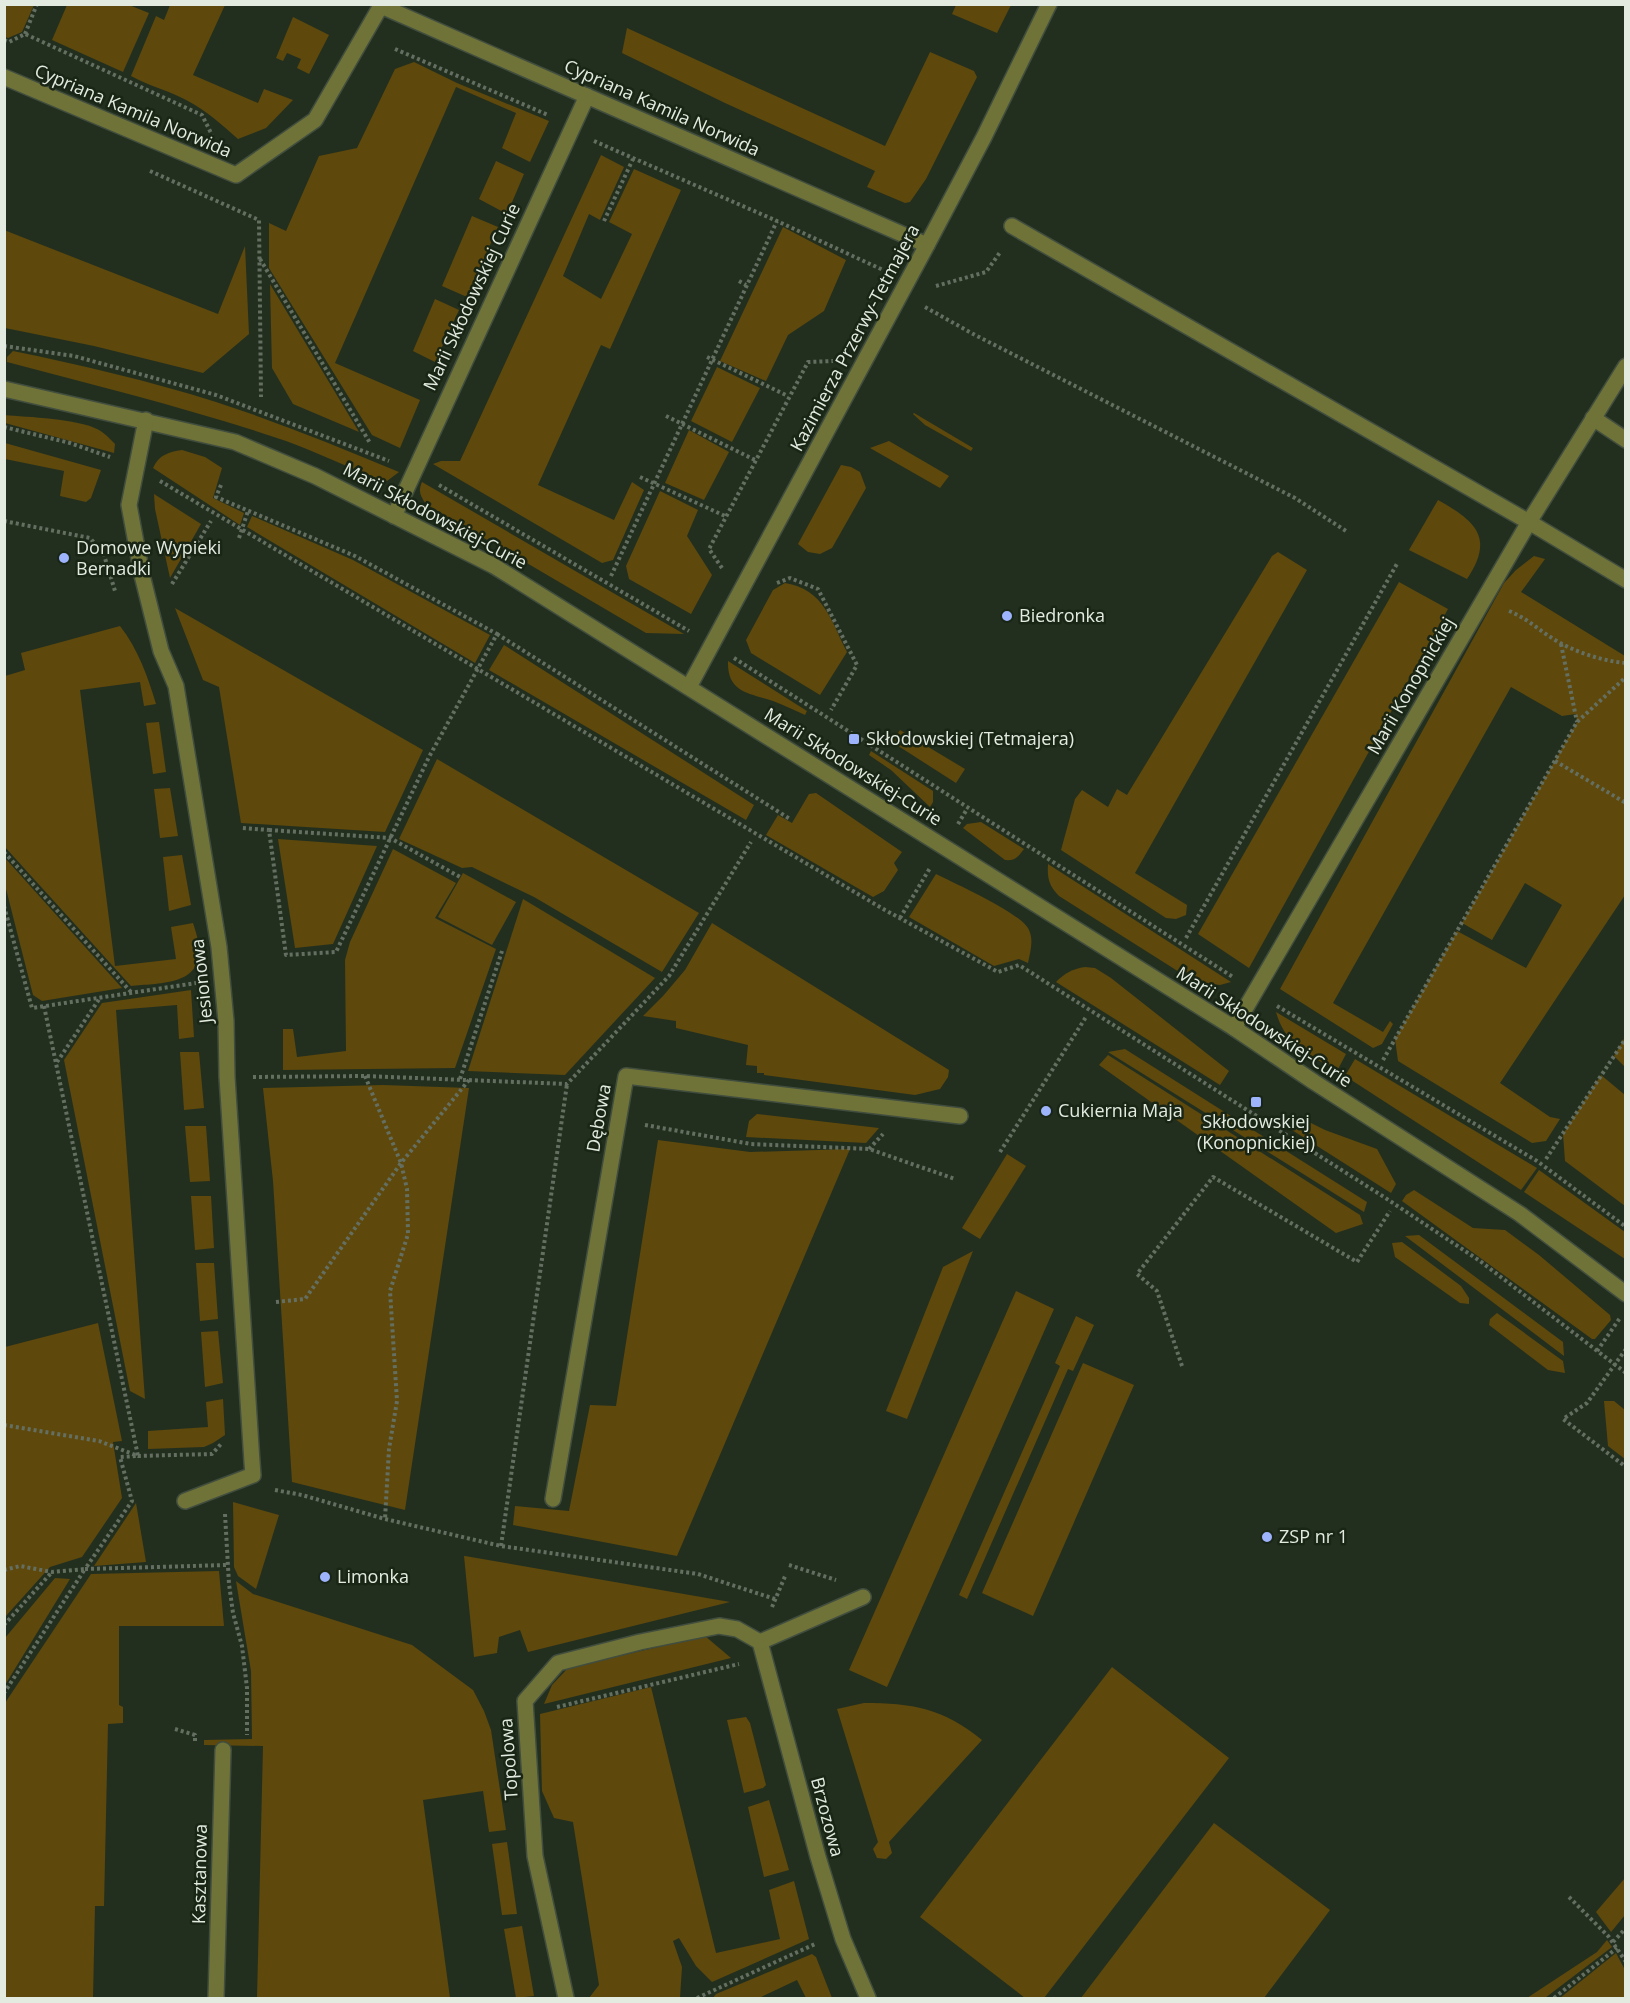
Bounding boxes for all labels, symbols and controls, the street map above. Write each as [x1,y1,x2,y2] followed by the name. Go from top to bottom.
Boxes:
[561,53,764,161] street label: Cypriana Kamila Norwida
[31,58,236,162] street label: Cypriana Kamila Norwida
[417,199,525,394] street label: Marii Skłodowskiej Curie
[784,220,924,455] street label: Kazimierza Przerwy-Tetmajera
[339,456,532,574] street label: Marii Skłodowskiej-Curie
[76,535,221,580] place label: Domowe Wypieki Bernadki
[57,551,71,565] marker: Domowe Wypieki Bernadki
[1019,603,1105,627] place label: Biedronka
[1000,609,1014,623] marker: Biedronka
[1361,612,1459,759] street label: Marii Konopnickiej
[760,702,947,831] street label: Marii Skłodowskiej-Curie
[866,726,1074,750] place label: Skłodowskiej (Tetmajera)
[847,732,861,746] marker: Skłodowskiej (Tetmajera)
[185,938,218,1026] street label: Jesionowa
[1172,960,1357,1092] street label: Marii Skłodowskiej-Curie
[580,1082,616,1154] street label: Dębowa
[1249,1095,1263,1109] marker: Skłodowskiej (Konopnickiej)
[1058,1098,1183,1122] place label: Cukiernia Maja
[1039,1104,1053,1118] marker: Cukiernia Maja
[1197,1109,1315,1154] place label: Skłodowskiej (Konopnickiej)
[1279,1524,1348,1548] place label: ZSP nr 1
[1260,1530,1274,1544] marker: ZSP nr 1
[337,1564,409,1588] place label: Limonka
[318,1570,332,1584] marker: Limonka
[493,1717,523,1801] street label: Topolowa
[806,1774,850,1859] street label: Brzozowa
[186,1824,212,1924] street label: Kasztanowa

